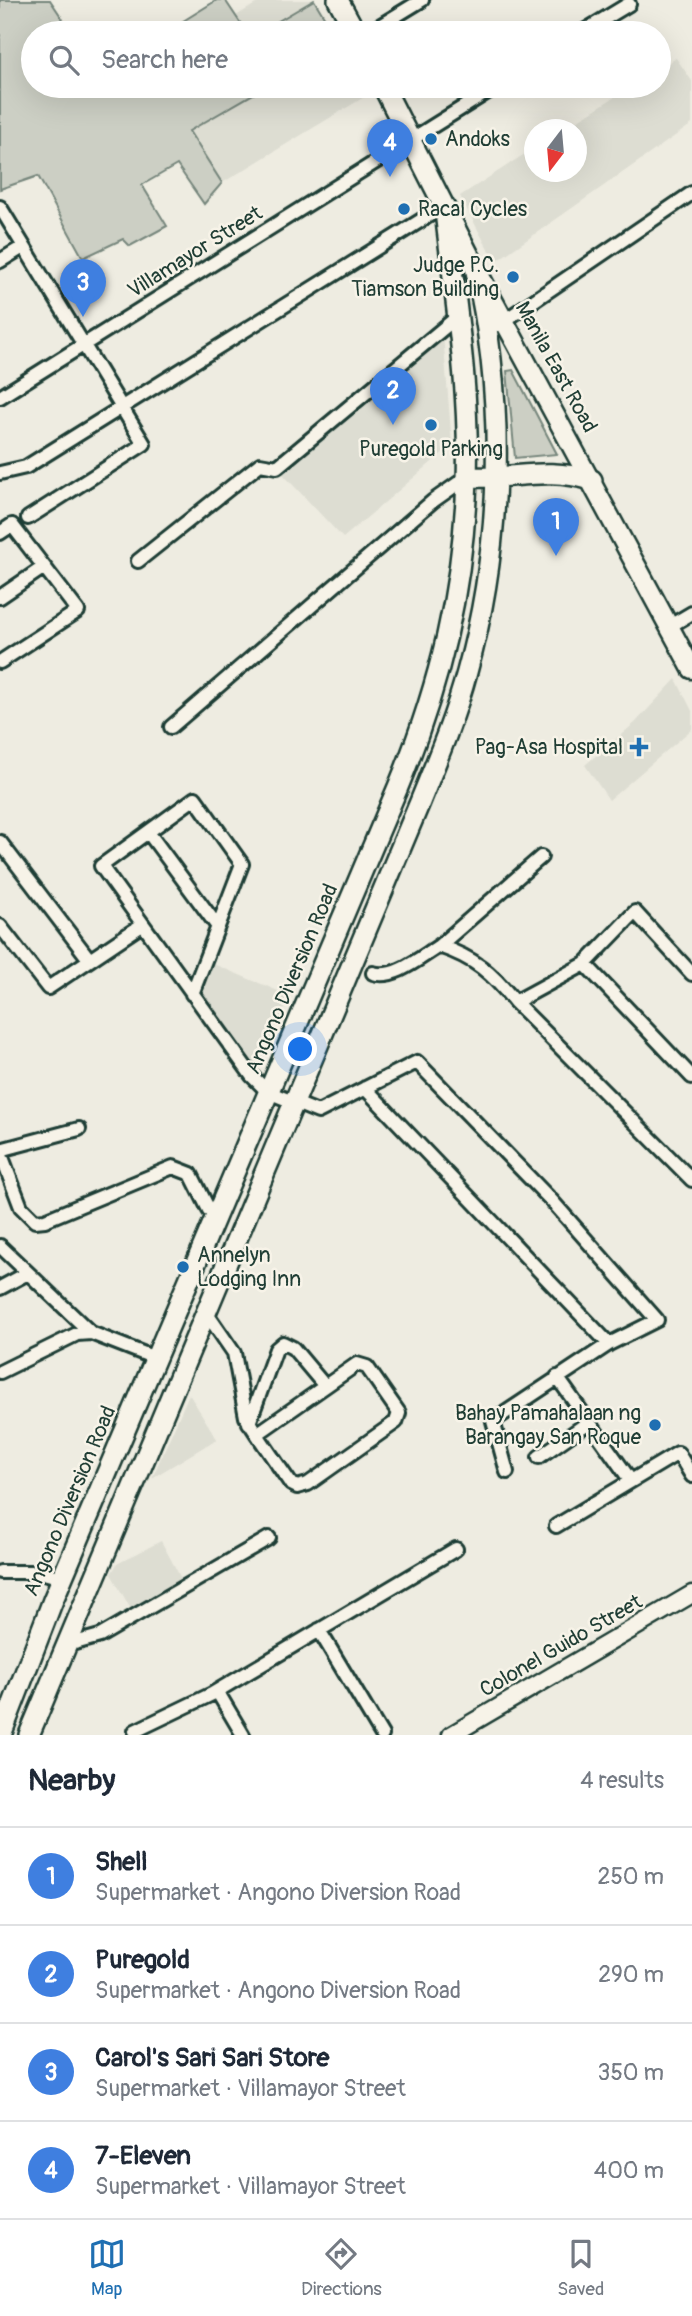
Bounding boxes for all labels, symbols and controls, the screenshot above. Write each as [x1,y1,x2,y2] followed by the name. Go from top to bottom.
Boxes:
[21,21,671,98] search box
[45,41,83,79] icon: search
[101,44,228,76] text: Search here
[367,119,413,177] pin: 4
[524,119,587,182] north arrow
[445,126,510,153] place label: Andoks
[423,131,439,147] marker: Andoks
[418,196,528,223] place label: Racal Cycles
[123,200,268,304] street label: Villamayor Street
[396,201,412,217] marker: Racal Cycles
[351,252,499,303] place label: Judge P.C. Tiamson Building
[60,259,106,317] pin: 3
[505,269,521,285] marker: Judge P.C. Tiamson Building
[509,297,603,437] street label: Manila East Road
[370,367,416,425] pin: 2
[423,417,439,433] marker: Puregold Parking
[359,436,503,463] place label: Puregold Parking
[533,498,579,556] pin: 1
[475,734,623,761] place label: Pag-Asa Hospital
[629,737,649,757] marker: Pag-Asa Hospital
[240,880,344,1078] street label: Angono Diversion Road
[283,1032,317,1066] your location
[197,1242,301,1293] place label: Annelyn Lodging Inn
[175,1259,191,1275] marker: Annelyn Lodging Inn
[455,1400,642,1451] place label: Bahay Pamahalaan ng Barangay San Roque
[18,1402,122,1600] street label: Angono Diversion Road
[647,1417,663,1433] marker: Bahay Pamahalaan ng Barangay San Roque
[475,1588,647,1703] street label: Colonel Guido Street
[28,1762,115,1799] text: Nearby
[580,1766,664,1795] text: 4 results
[95,1846,148,1878] text: Shell
[47,1862,56,1891] text: 1
[598,1862,664,1891] text: 250 m
[95,1878,461,1907] text: Supermarket · Angono Diversion Road
[95,1944,190,1976] text: Puregold
[45,1960,57,1989] text: 2
[598,1960,664,1989] text: 290 m
[95,1976,461,2005] text: Supermarket · Angono Diversion Road
[95,2042,329,2074] text: Carol's Sari Sari Store
[45,2058,57,2087] text: 3
[598,2058,664,2087] text: 350 m
[95,2074,406,2103] text: Supermarket · Villamayor Street
[95,2140,191,2172] text: 7-Eleven
[44,2156,58,2185] text: 4
[594,2156,664,2185] text: 400 m
[95,2172,406,2201] text: Supermarket · Villamayor Street
[88,2235,126,2301] tab: Map
[301,2235,382,2301] tab: Directions
[557,2235,604,2301] tab: Saved

